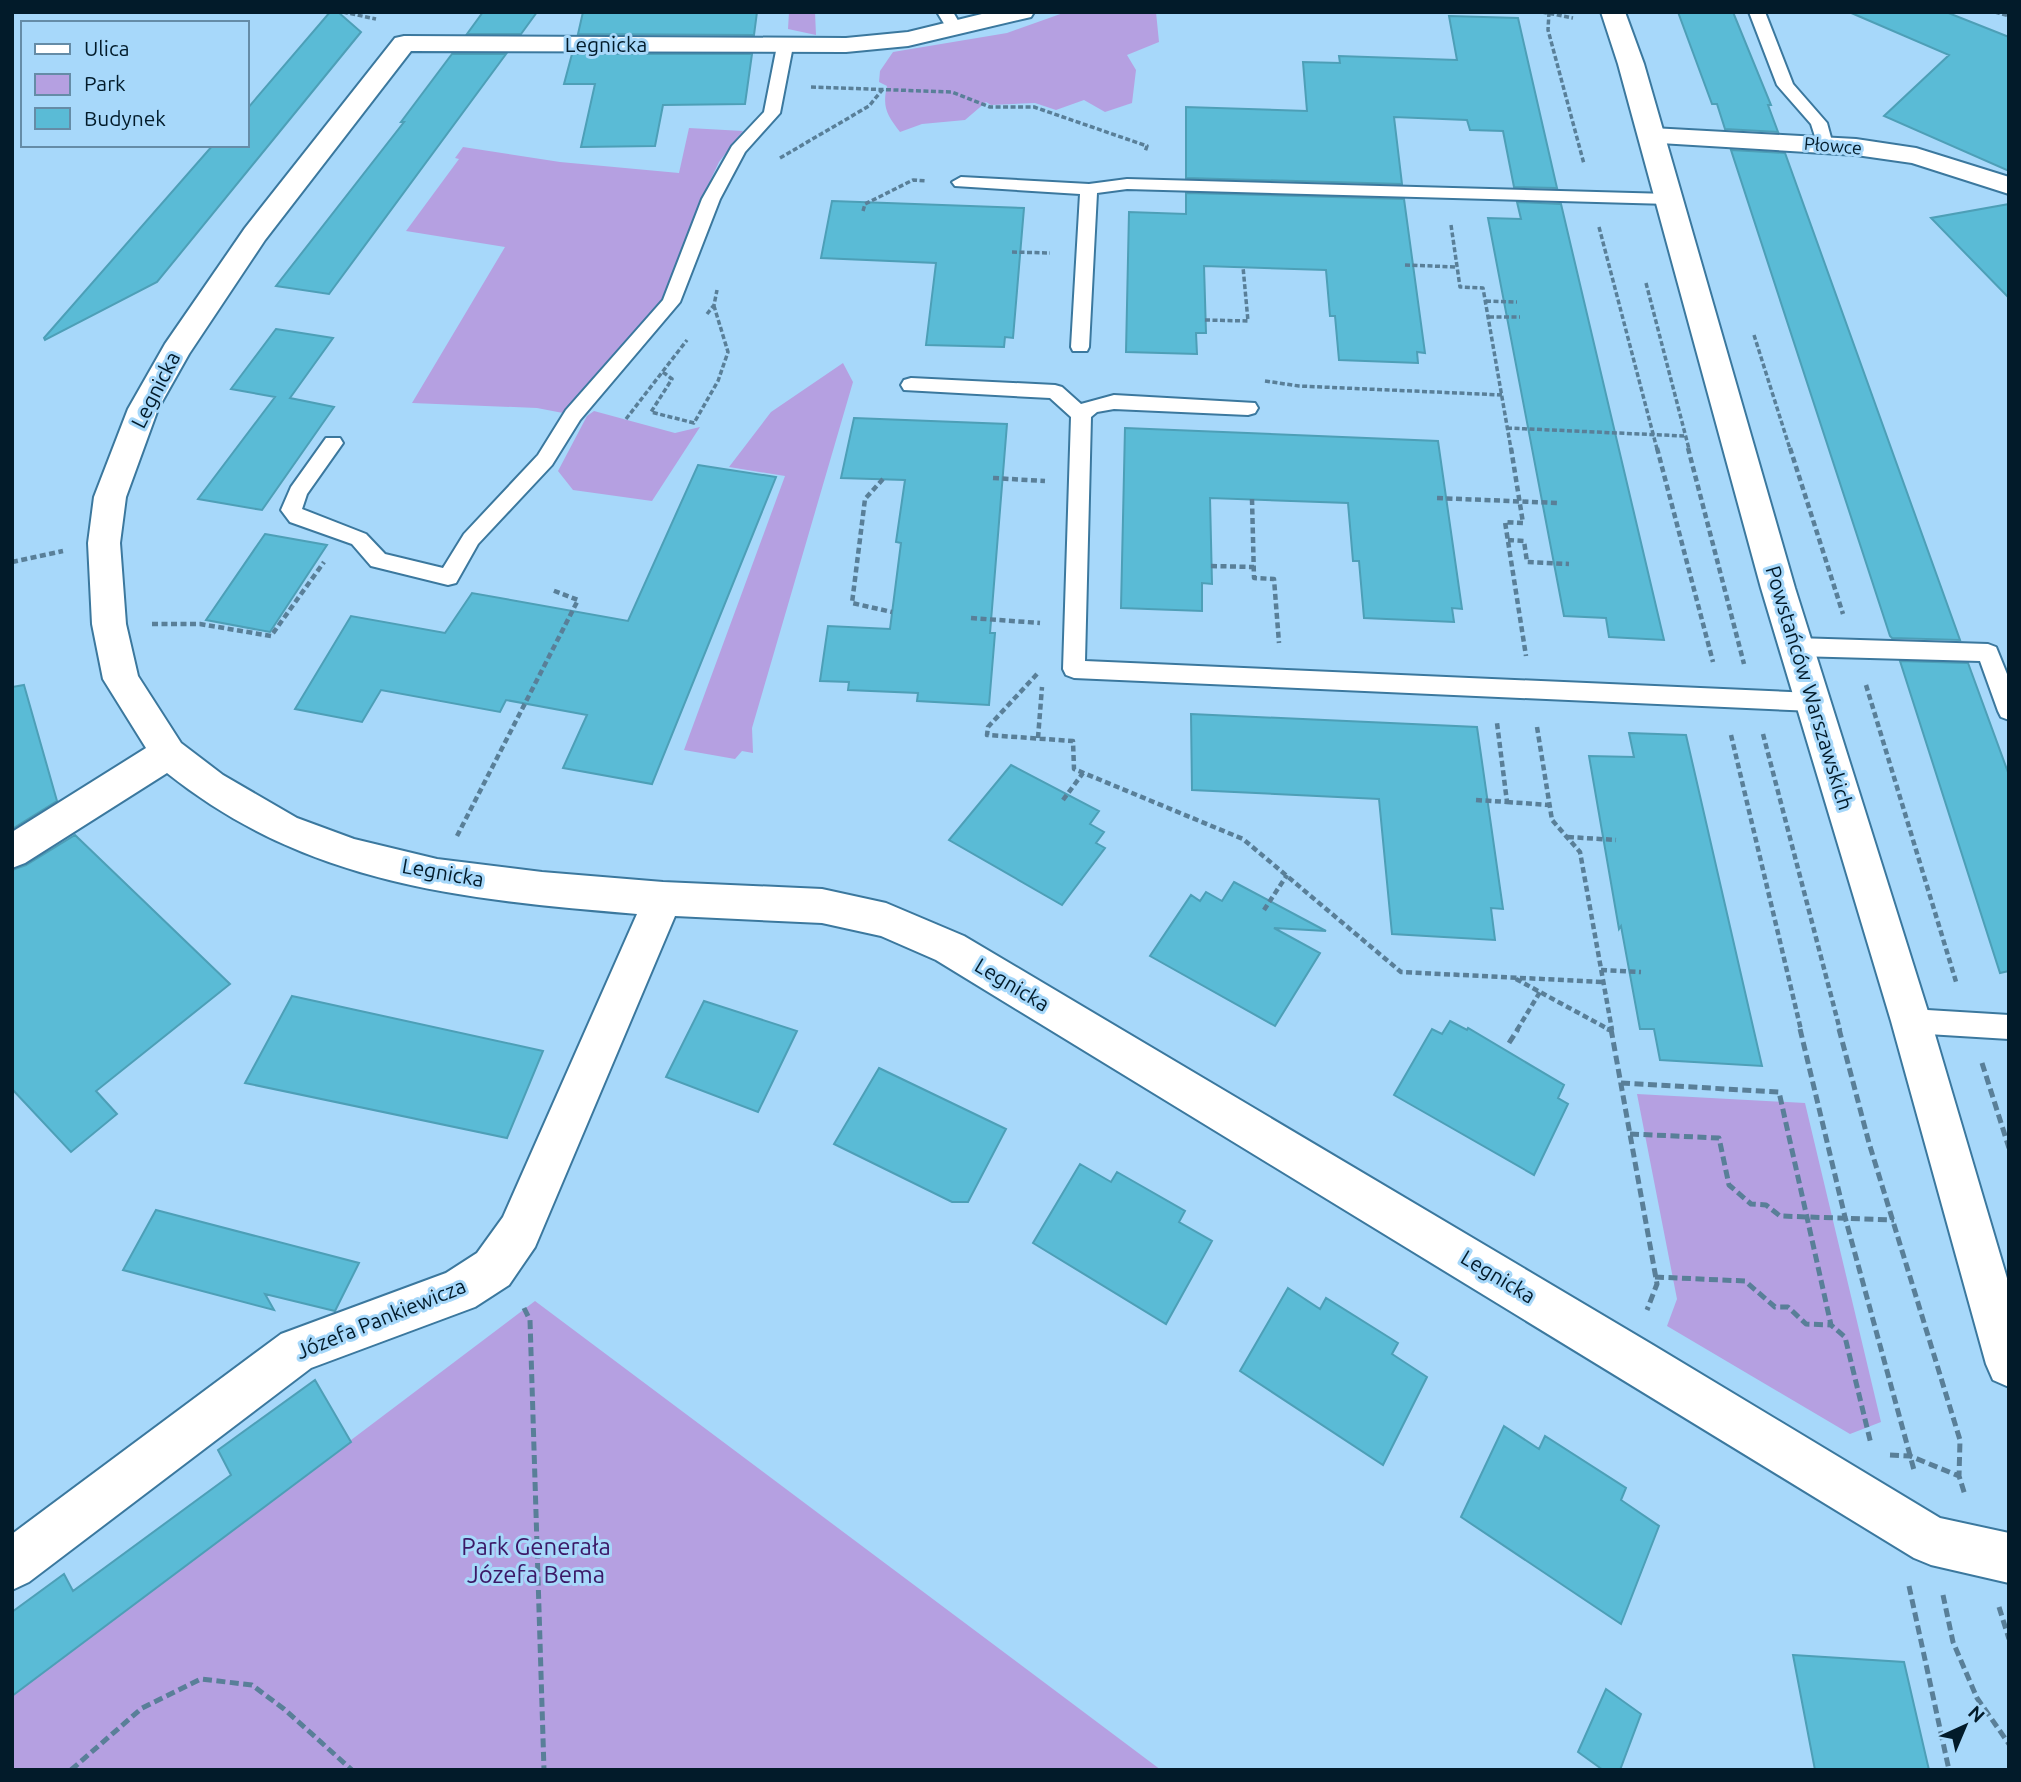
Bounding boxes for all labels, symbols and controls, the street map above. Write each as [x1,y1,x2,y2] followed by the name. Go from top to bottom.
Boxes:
[21,21,248,147] legend
[565,32,647,56] street label: Legnicka
[84,36,129,60] text: Ulica
[84,71,126,95] text: Park
[84,106,166,130] text: Budynek
[1803,133,1863,158] street label: Płowce
[126,347,185,432] street label: Legnicka
[1761,563,1859,813] street label: Powstańców Warszawskich
[400,853,486,891] street label: Legnicka
[971,953,1054,1016] street label: Legnicka
[1457,1245,1540,1308] street label: Legnicka
[292,1273,469,1363] street label: Józefa Pankiewicza
[461,1533,611,1588] park label: Park Generała Józefa Bema
[1930,1691,2000,1761] north arrow
[1964,1701,1990,1727] text: N

